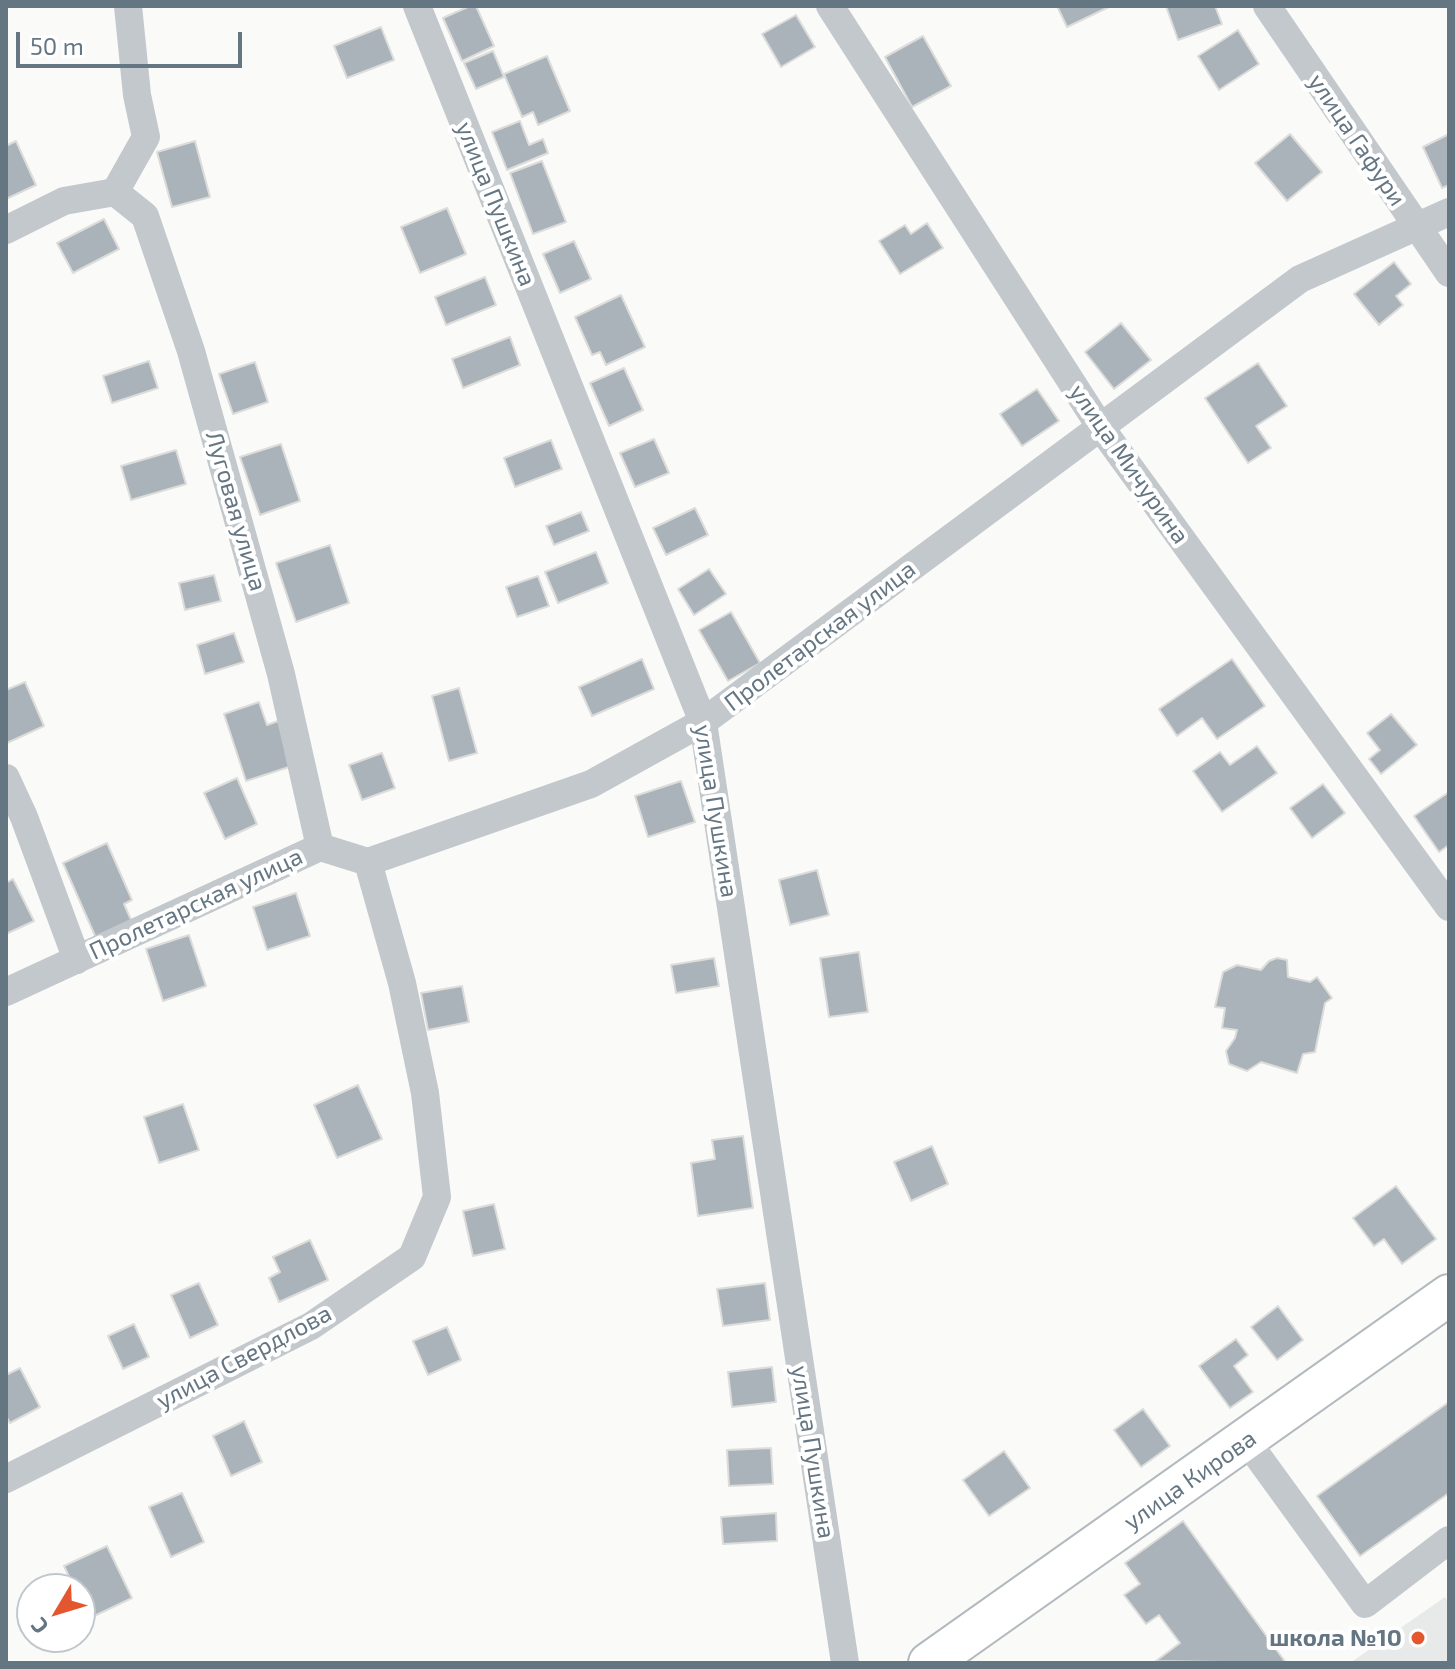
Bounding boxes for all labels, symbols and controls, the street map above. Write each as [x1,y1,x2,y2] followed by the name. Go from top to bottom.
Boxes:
[20,16,246,66] scale bar
[30,31,84,60] text: 50 m
[1302,68,1412,212] street label: улица Гафури
[450,118,542,290] street label: улица Пушкина
[1063,379,1195,549] street label: улица Мичурина
[199,428,273,594] street label: Луговая улица
[719,555,921,717] street label: Пролетарская улица
[688,722,744,900] street label: улица Пушкина
[85,842,307,966] street label: Пролетарская улица
[152,1299,336,1415] street label: улица Свердлова
[785,1363,841,1541] street label: улица Пушкина
[1118,1424,1262,1536] street label: улица Кирова
[16,1573,96,1653] north arrow
[24,1613,53,1640] text: С
[1269,1624,1402,1652] place label: школа №10
[1409,1629,1427,1647] marker: школа №10

